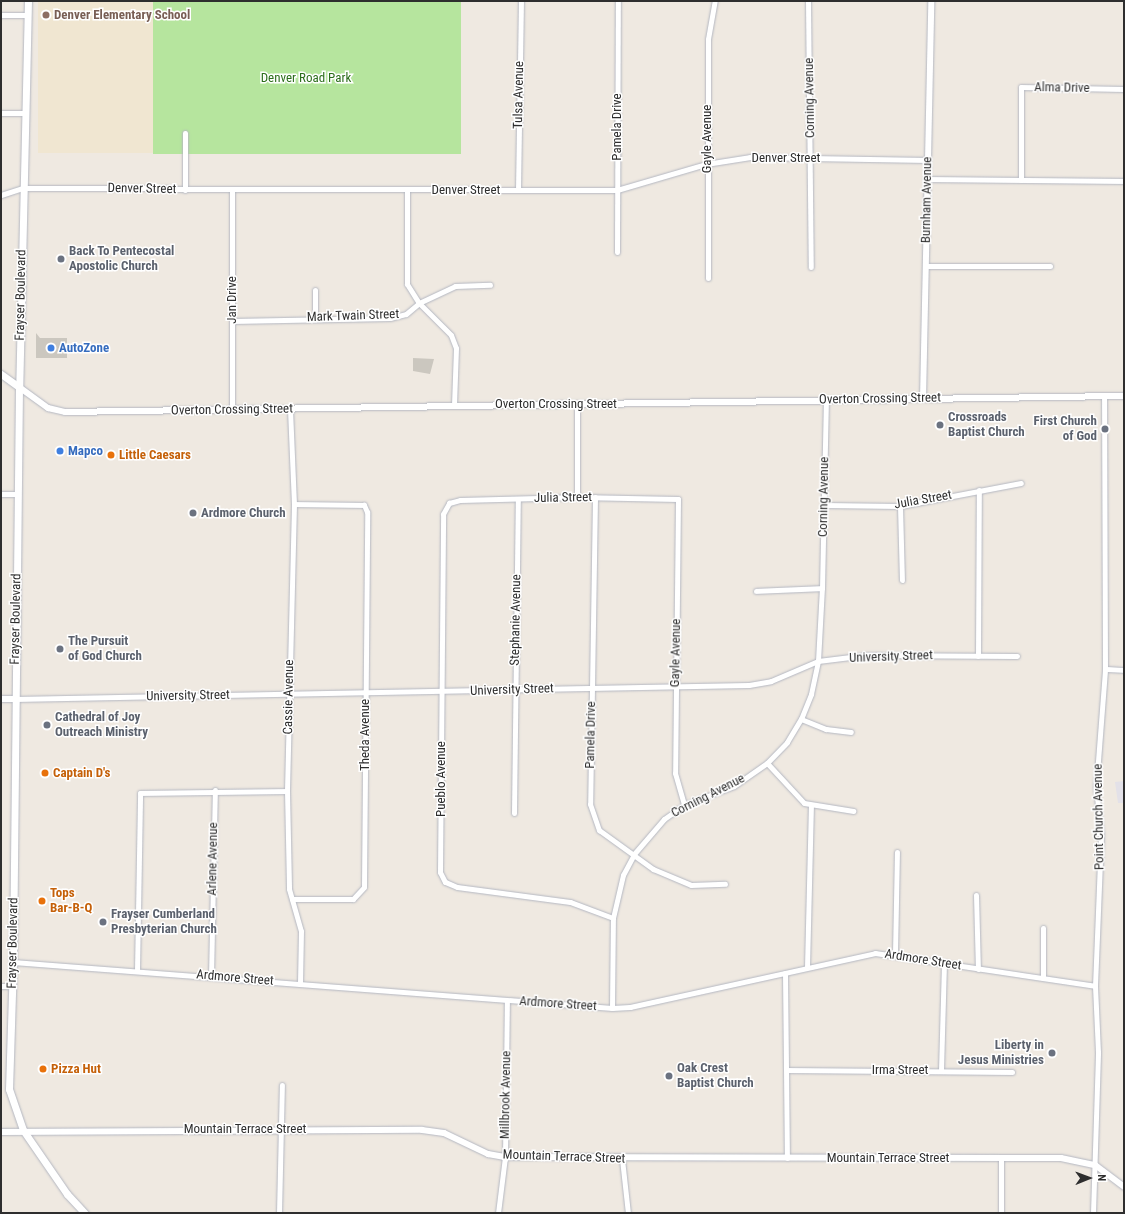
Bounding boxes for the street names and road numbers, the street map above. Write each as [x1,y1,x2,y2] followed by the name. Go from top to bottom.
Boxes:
[802,58,818,138] street label: Corning Avenue
[511,61,527,129] street label: Tulsa Avenue
[1034,80,1090,96] street label: Alma Drive
[609,93,625,161] street label: Pamela Drive
[699,105,715,173] street label: Gayle Avenue
[752,150,820,166] street label: Denver Street
[918,157,936,243] street label: Burnham Avenue
[107,181,177,197] street label: Denver Street
[432,182,500,198] street label: Denver Street
[12,249,30,341] street label: Frayser Boulevard
[224,276,240,324] street label: Jan Drive
[306,307,400,325] street label: Mark Twain Street
[819,390,941,408] street label: Overton Crossing Street
[495,396,617,412] street label: Overton Crossing Street
[171,401,293,419] street label: Overton Crossing Street
[816,457,832,537] street label: Corning Avenue
[893,487,953,513] street label: Julia Street
[534,490,592,506] street label: Julia Street
[7,573,25,665] street label: Frayser Boulevard
[507,574,525,666] street label: Stephanie Avenue
[668,619,684,687] street label: Gayle Avenue
[849,648,933,666] street label: University Street
[281,659,297,735] street label: Cassie Avenue
[470,681,554,699] street label: University Street
[146,687,230,705] street label: University Street
[357,699,373,771] street label: Theda Avenue
[583,701,599,769] street label: Pamela Drive
[433,741,449,817] street label: Pueblo Avenue
[1090,764,1108,870] street label: Point Church Avenue
[669,771,747,821] street label: Corning Avenue
[205,822,221,896] street label: Arlene Avenue
[4,897,22,989] street label: Frayser Boulevard
[884,946,962,974] street label: Ardmore Street
[196,967,274,989] street label: Ardmore Street
[519,994,597,1014] street label: Ardmore Street
[497,1051,515,1139] street label: Millbrook Avenue
[872,1062,928,1078] street label: Irma Street
[184,1121,306,1137] street label: Mountain Terrace Street
[502,1147,626,1167] street label: Mountain Terrace Street
[827,1150,949,1166] street label: Mountain Terrace Street

